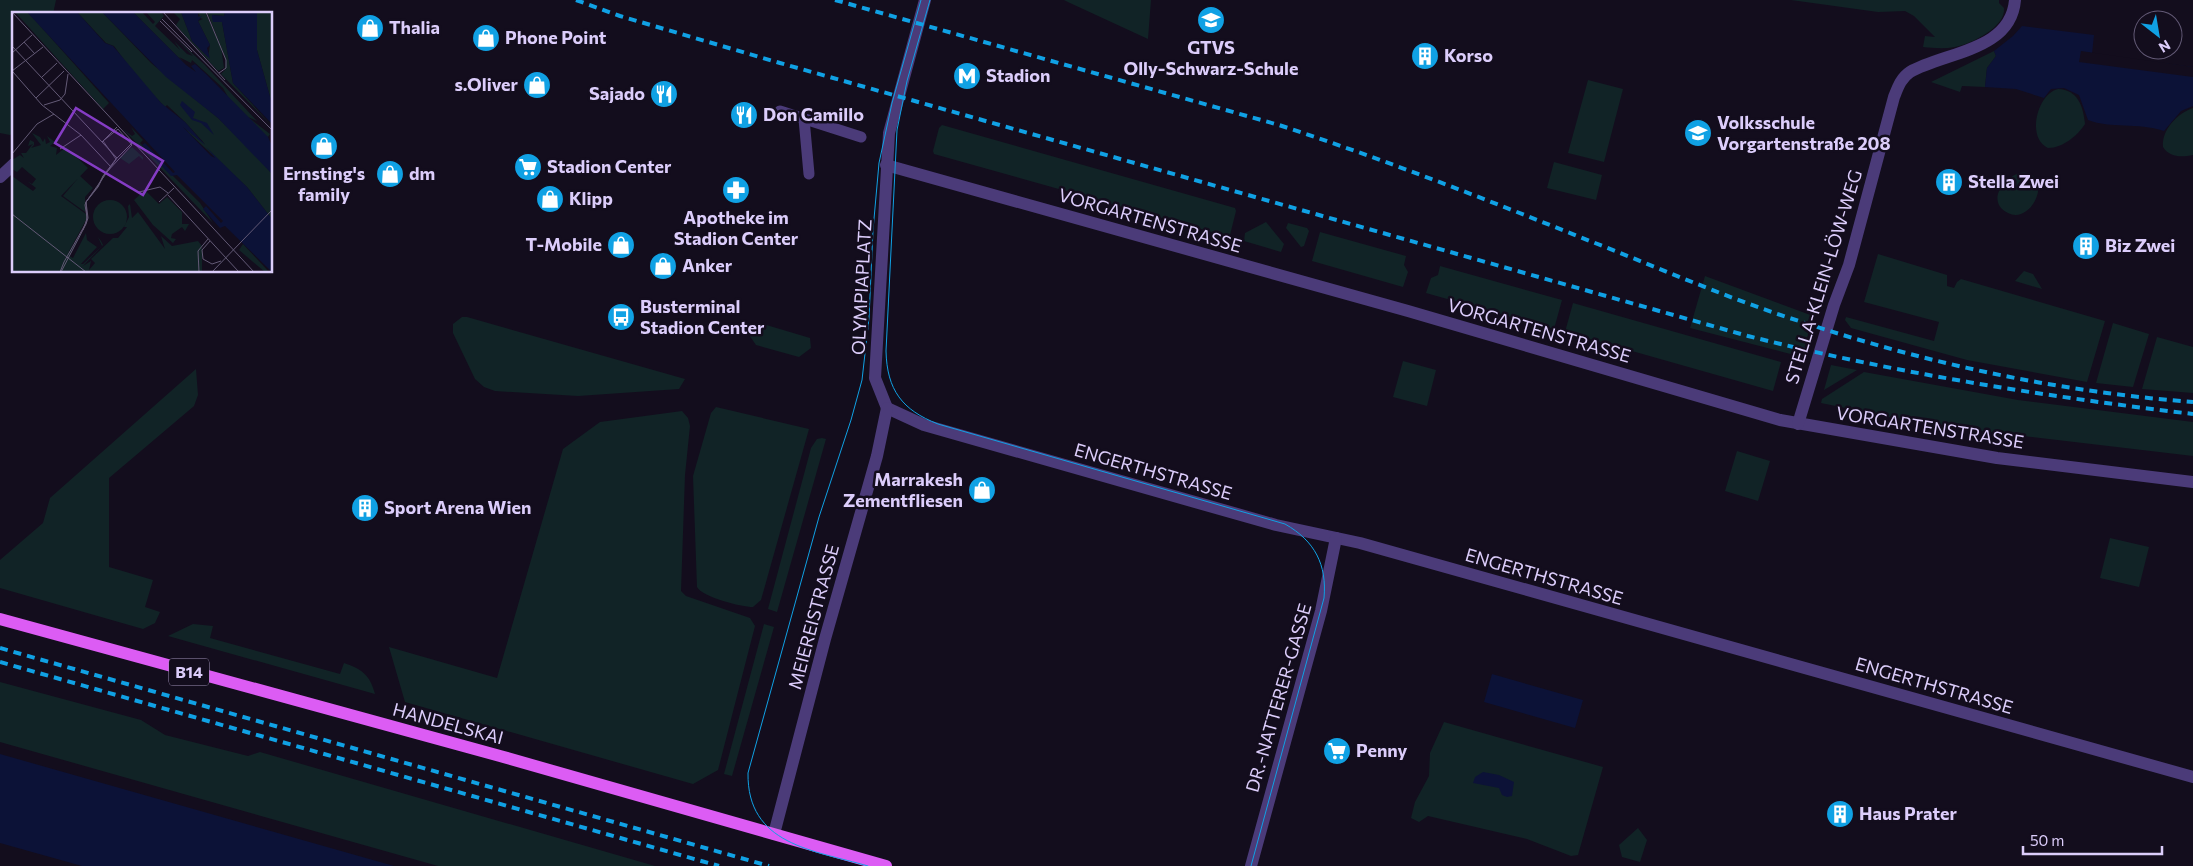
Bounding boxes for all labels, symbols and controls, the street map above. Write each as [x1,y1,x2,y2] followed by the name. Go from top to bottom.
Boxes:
[1196,5,1226,35] school or university icon: GTVS Olly-Schwarz-Schule
[2133,10,2183,60] north arrow
[12,12,272,272] inset map
[355,13,385,43] shop icon: Thalia
[389,16,440,38] place label: Thalia
[471,23,501,53] shop icon: Phone Point
[505,26,607,48] place label: Phone Point
[1124,36,1298,79] place label: GTVS Olly-Schwarz-Schule
[2156,37,2174,57] text: N
[1410,41,1440,71] building icon: Korso
[1444,44,1493,66] place label: Korso
[952,61,982,91] metro station icon: Stadion
[986,64,1050,86] place label: Stadion
[522,70,552,100] shop icon: s.Oliver
[454,73,519,95] place label: s.Oliver
[649,79,679,109] restaurant icon: Sajado
[589,82,645,104] place label: Sajado
[729,100,759,130] restaurant icon: Don Camillo
[763,103,864,125] place label: Don Camillo
[1717,111,1891,154] place label: Volksschule Vorgartenstraße 208
[1683,118,1713,148] school or university icon: Volksschule Vorgartenstraße 208
[309,131,339,161] shop icon: Ernsting's family
[513,152,543,182] supermarket icon: Stadion Center
[547,155,672,177] place label: Stadion Center
[375,159,405,189] shop icon: dm
[283,162,365,205] place label: Ernsting's family
[409,162,435,184] place label: dm
[1780,167,1866,386] street label: STELLA-KLEIN-LÖW-WEG
[1934,167,1964,197] building icon: Stella Zwei
[1968,170,2059,192] place label: Stella Zwei
[721,175,751,205] pharmacy icon: Apotheke im Stadion Center
[1056,183,1244,257] street label: VORGARTENSTRASSE
[535,184,565,214] shop icon: Klipp
[569,187,613,209] place label: Klipp
[674,206,799,249] place label: Apotheke im Stadion Center
[846,219,876,355] street label: OLYMPIAPLATZ
[606,230,636,260] shop icon: T-Mobile
[2071,231,2101,261] building icon: Biz Zwei
[525,233,602,255] place label: T-Mobile
[2105,234,2175,256] place label: Biz Zwei
[648,251,678,281] shop icon: Anker
[682,254,733,276] place label: Anker
[1445,293,1633,367] street label: VORGARTENSTRASSE
[640,295,765,338] place label: Busterminal Stadion Center
[606,302,636,332] bus stop icon: Busterminal Stadion Center
[1835,401,2026,453] street label: VORGARTENSTRASSE
[1072,438,1235,504] street label: ENGERTHSTRASSE
[843,468,963,511] place label: Marrakesh Zementfliesen
[967,475,997,505] shop icon: Marrakesh Zementfliesen
[350,493,380,523] building icon: Sport Arena Wien
[384,496,531,518] place label: Sport Arena Wien
[783,542,843,692] street label: MEIEREISTRASSE
[1463,543,1626,609] street label: ENGERTHSTRASSE
[1241,601,1316,795] street label: DR.-NATTERER-GASSE
[1853,652,2016,718] street label: ENGERTHSTRASSE
[169,659,209,686] road number: B14
[390,698,506,748] street label: HANDELSKAI
[1322,736,1352,766] supermarket icon: Penny
[1356,739,1408,761] place label: Penny
[1825,799,1855,829] building icon: Haus Prater
[1859,802,1958,824] place label: Haus Prater
[2023,824,2162,856] scale bar
[2030,831,2064,849] text: 50 m

